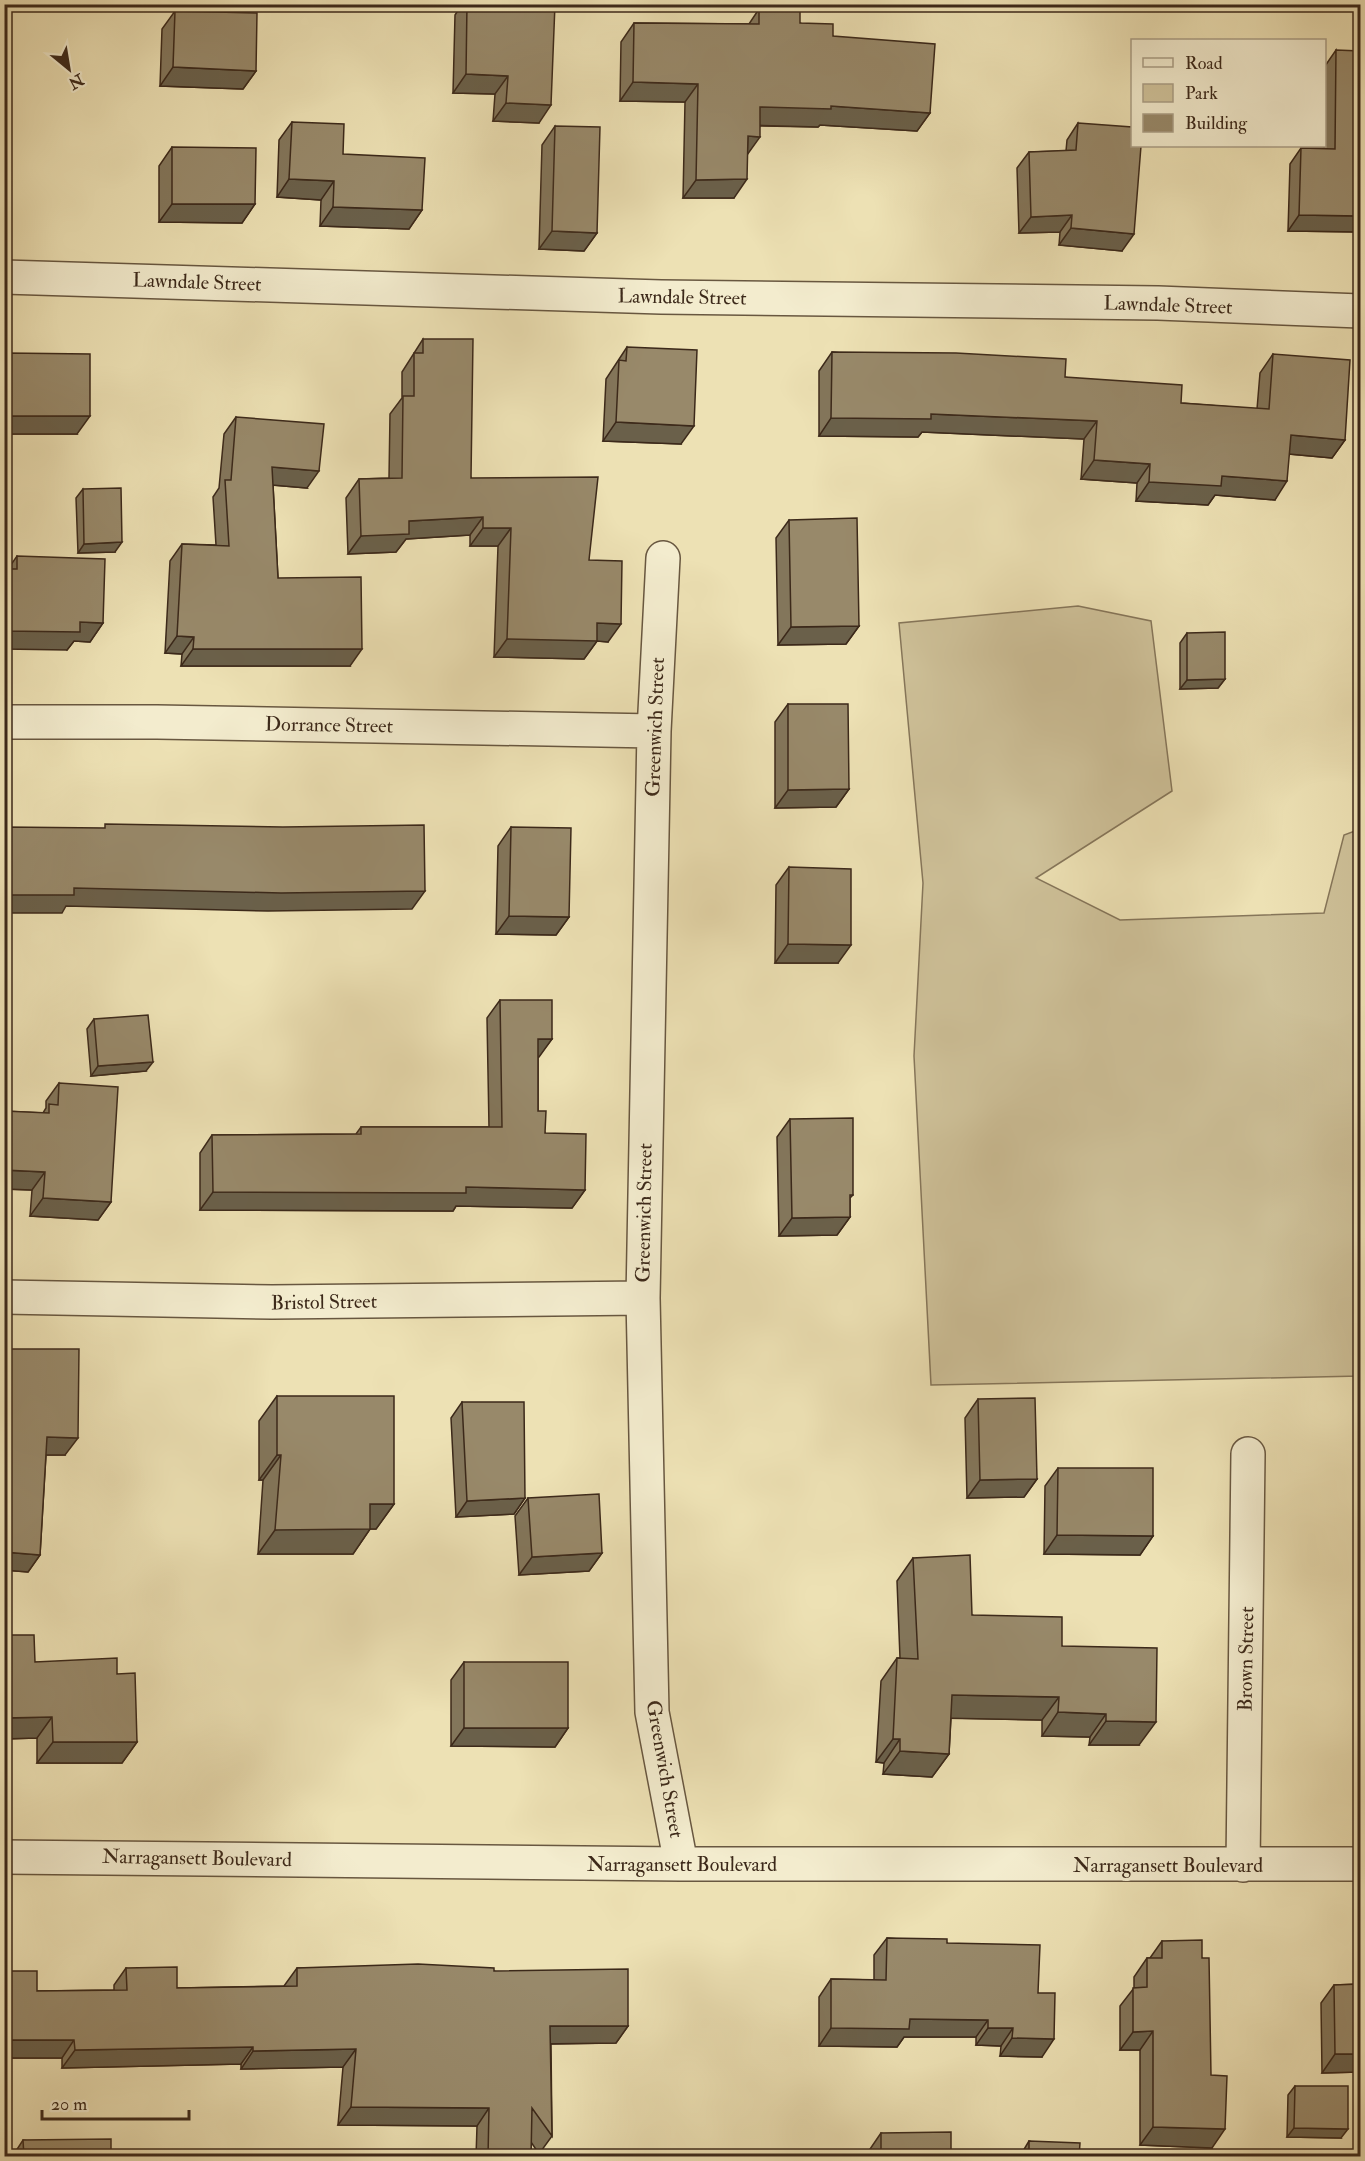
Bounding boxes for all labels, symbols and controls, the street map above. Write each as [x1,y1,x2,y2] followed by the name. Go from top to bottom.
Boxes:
[39,39,99,99] north arrow
[1131,39,1326,147] legend
[1185,52,1223,75] text: Road
[64,68,88,94] text: N
[1185,82,1218,105] text: Park
[1185,112,1248,135] text: Building
[132,267,262,297] street label: Lawndale Street
[617,283,747,311] street label: Lawndale Street
[1103,290,1233,320] street label: Lawndale Street
[640,656,670,797] street label: Greenwich Street
[265,711,394,739] street label: Dorrance Street
[630,1143,658,1283] street label: Greenwich Street
[271,1289,378,1315] street label: Bristol Street
[1233,1606,1259,1712] street label: Brown Street
[641,1698,690,1840] street label: Greenwich Street
[102,1844,292,1872] street label: Narragansett Boulevard
[587,1852,777,1877] street label: Narragansett Boulevard
[1073,1853,1263,1878] street label: Narragansett Boulevard
[42,2083,189,2121] scale bar
[51,2093,87,2116] text: 20 m

